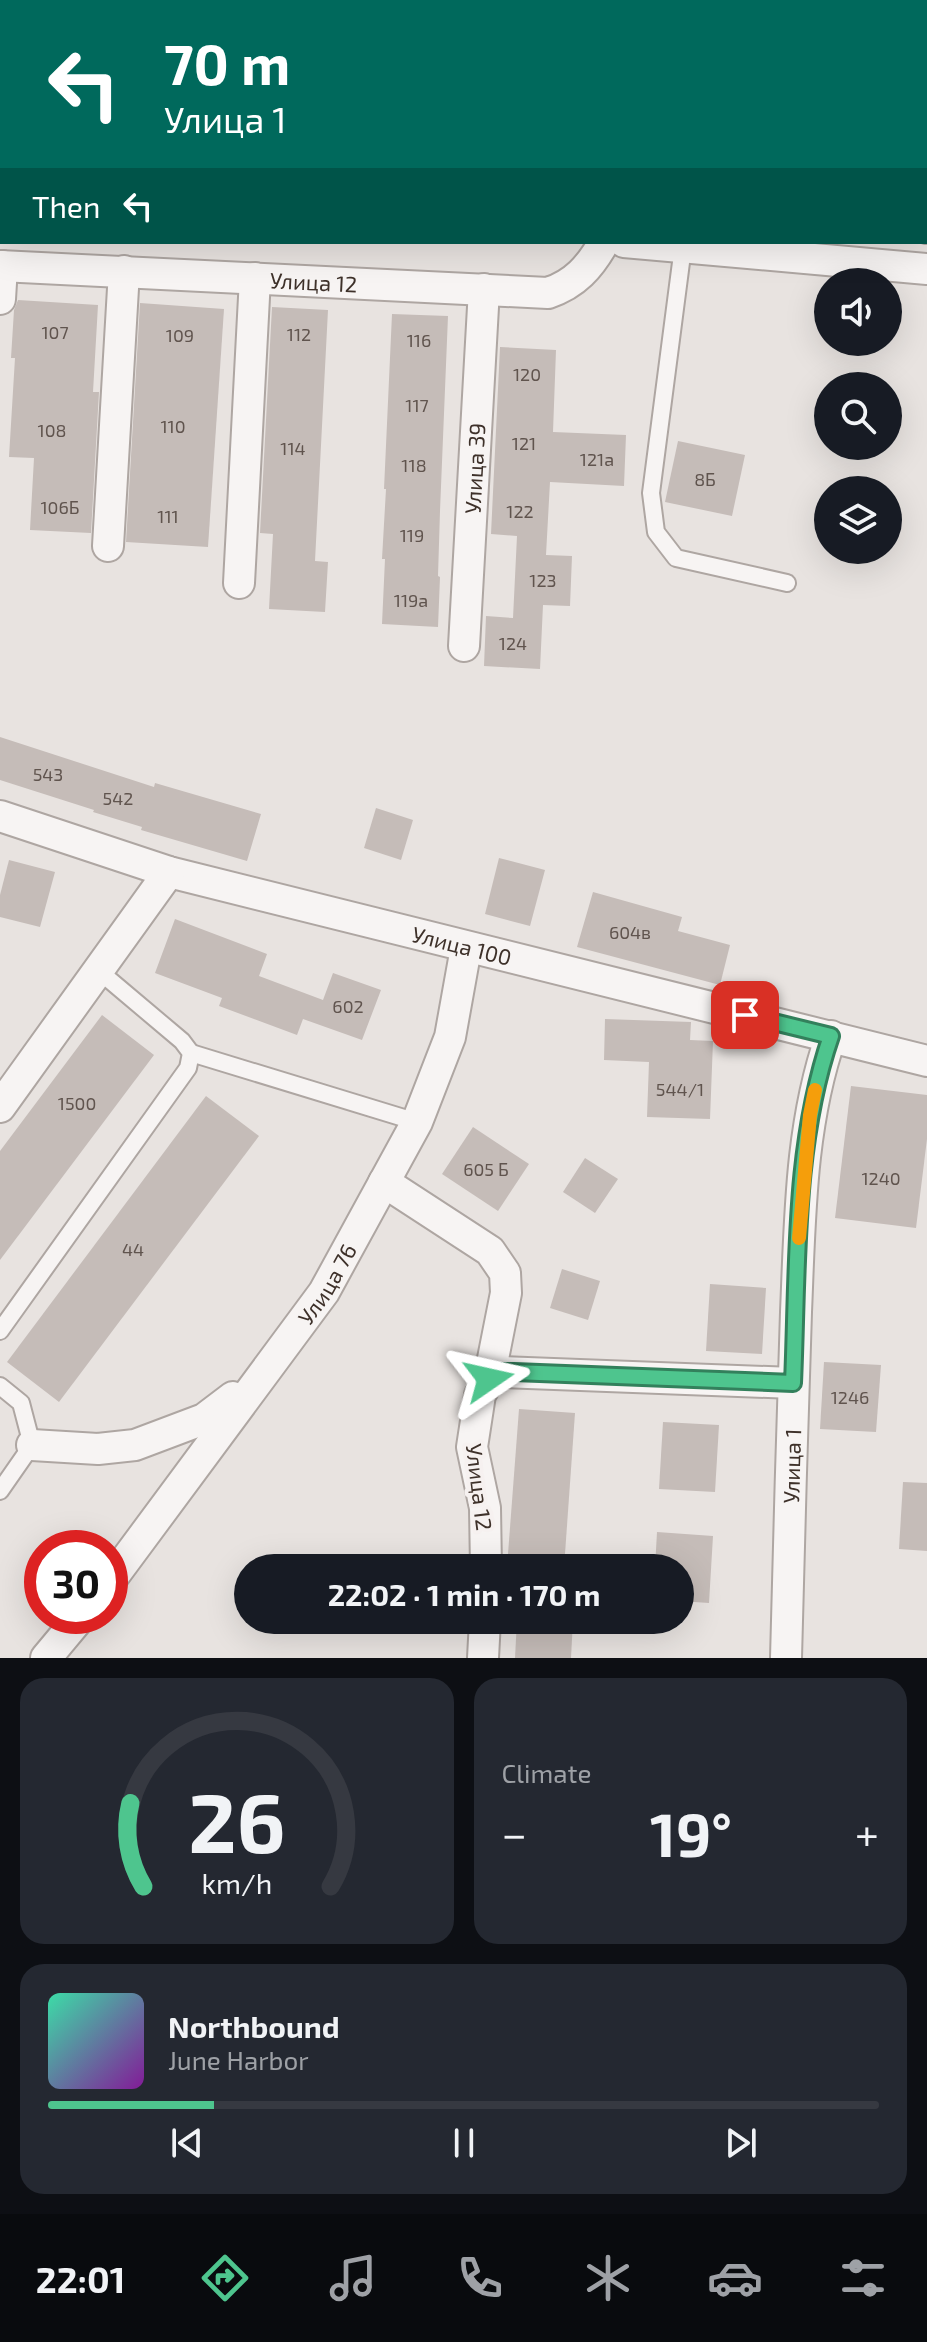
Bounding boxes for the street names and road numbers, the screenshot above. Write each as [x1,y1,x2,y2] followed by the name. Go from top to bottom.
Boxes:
[269,266,358,297] street label: Улица 12
[458,422,489,514] street label: Улица 39
[410,920,514,970] street label: Улица 100
[292,1239,361,1329] street label: Улица 76
[777,1428,805,1504] street label: Улица 1
[462,1442,498,1532] street label: Улица 12

